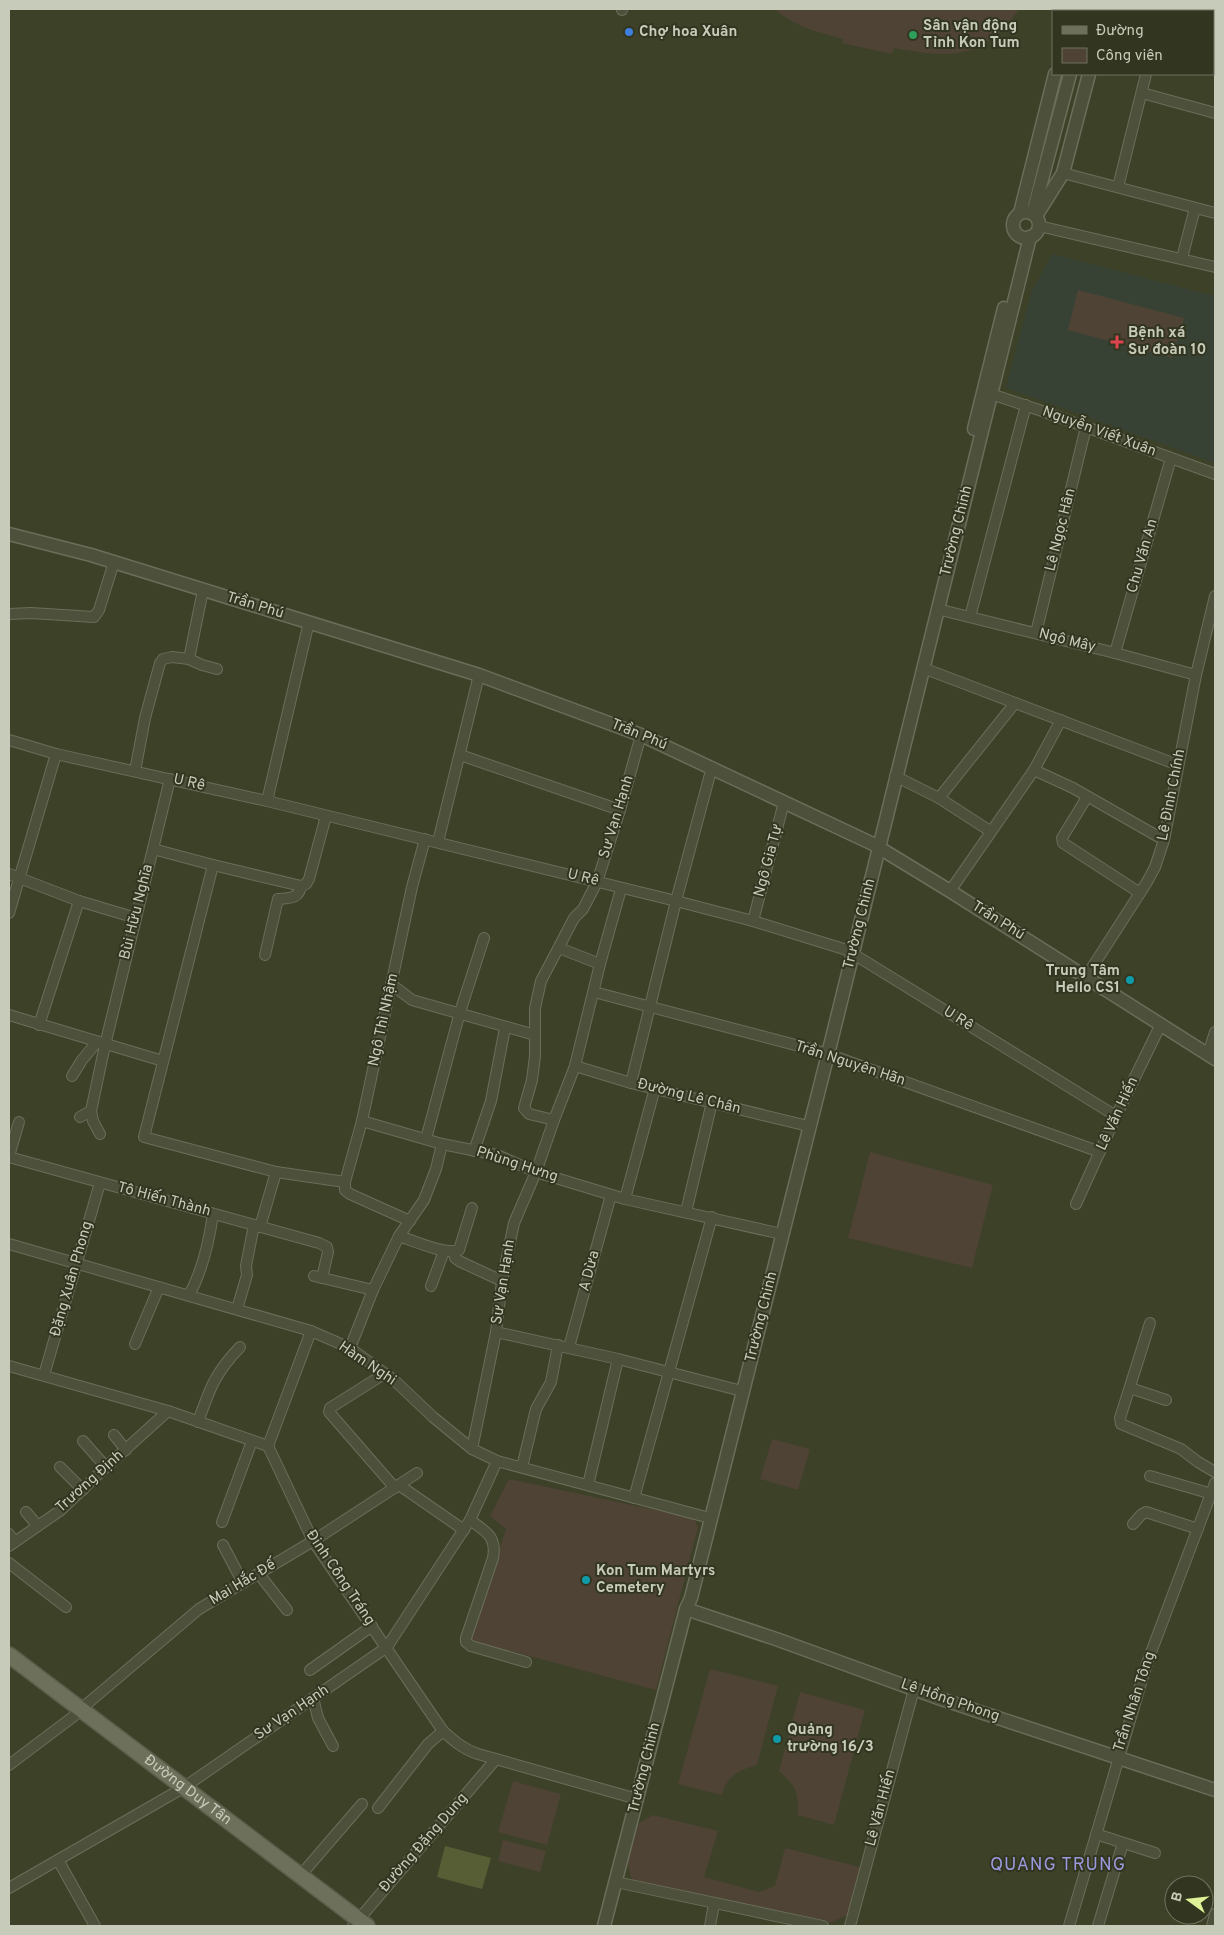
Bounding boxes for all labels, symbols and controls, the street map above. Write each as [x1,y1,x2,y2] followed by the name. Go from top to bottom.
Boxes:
[1052,10,1214,75] legend
[923,17,1020,53] place label: Sân vận động Tỉnh Kon Tum
[1096,22,1144,41] text: Đường
[639,23,737,42] place label: Chợ hoa Xuân
[623,26,635,38] marker: Chợ hoa Xuân
[907,29,919,41] marker: Sân vận động Tỉnh Kon Tum
[1096,47,1163,66] text: Công viên
[1128,324,1206,360] place label: Bệnh xá Sư đoàn 10
[1110,335,1124,349] marker: Bệnh xá Sư đoàn 10
[1039,401,1159,461] street label: Nguyễn Viết Xuân
[937,484,977,578] street label: Trường Chinh
[1041,486,1081,574] street label: Lê Ngọc Hân
[1123,517,1163,595] street label: Chu Văn An
[224,587,286,624] street label: Trần Phú
[1036,625,1098,657] street label: Ngô Mây
[608,714,670,755] street label: Trần Phú
[1154,747,1190,843] street label: Lê Đình Chính
[171,770,207,796] street label: U Rê
[595,773,639,861] street label: Sư Vạn Hạnh
[750,822,788,899] street label: Ngô Gia Tự
[116,862,158,962] street label: Bùi Hữu Nghĩa
[565,865,601,891] street label: U Rê
[840,877,880,971] street label: Trường Chinh
[968,896,1029,945] street label: Trần Phú
[1046,962,1120,998] place label: Trung Tâm Hello CS1
[365,972,403,1068] street label: Ngô Thì Nhậm
[1124,974,1136,986] marker: Trung Tâm Hello CS1
[939,1002,977,1036] street label: U Rê
[792,1036,908,1091] street label: Trần Nguyên Hãn
[1092,1074,1143,1154] street label: Lê Văn Hiến
[635,1075,743,1119] street label: Đường Lê Chân
[474,1143,560,1187] street label: Phùng Hưng
[115,1177,213,1222] street label: Tô Hiến Thành
[46,1219,98,1339] street label: Đặng Xuân Phong
[488,1238,520,1326] street label: Sư Vạn Hạnh
[575,1248,605,1294] street label: A Dừa
[742,1270,782,1364] street label: Trường Chinh
[334,1338,400,1390] street label: Hàm Nghi
[52,1446,128,1518] street label: Trương Định
[301,1527,379,1629] street label: Đinh Công Tráng
[206,1554,281,1610] street label: Mai Hắc Đế
[596,1562,715,1598] place label: Kon Tum Martyrs Cemetery
[580,1574,592,1586] marker: Kon Tum Martyrs Cemetery
[1109,1649,1160,1755] street label: Trần Nhân Tông
[898,1674,1002,1727] street label: Lê Hồng Phong
[251,1681,333,1745] street label: Sư Vạn Hạnh
[625,1721,665,1815] street label: Trường Chinh
[787,1721,874,1757] place label: Quảng trường 16/3
[771,1733,783,1745] marker: Quảng trường 16/3
[140,1751,235,1830] street label: Đường Duy Tân
[861,1767,900,1849] street label: Lê Văn Hiến
[376,1789,472,1897] street label: Đường Đặng Dung
[990,1854,1126,1877] district label: QUANG TRUNG
[1164,1875,1214,1925] north arrow
[1168,1890,1187,1904] text: B

